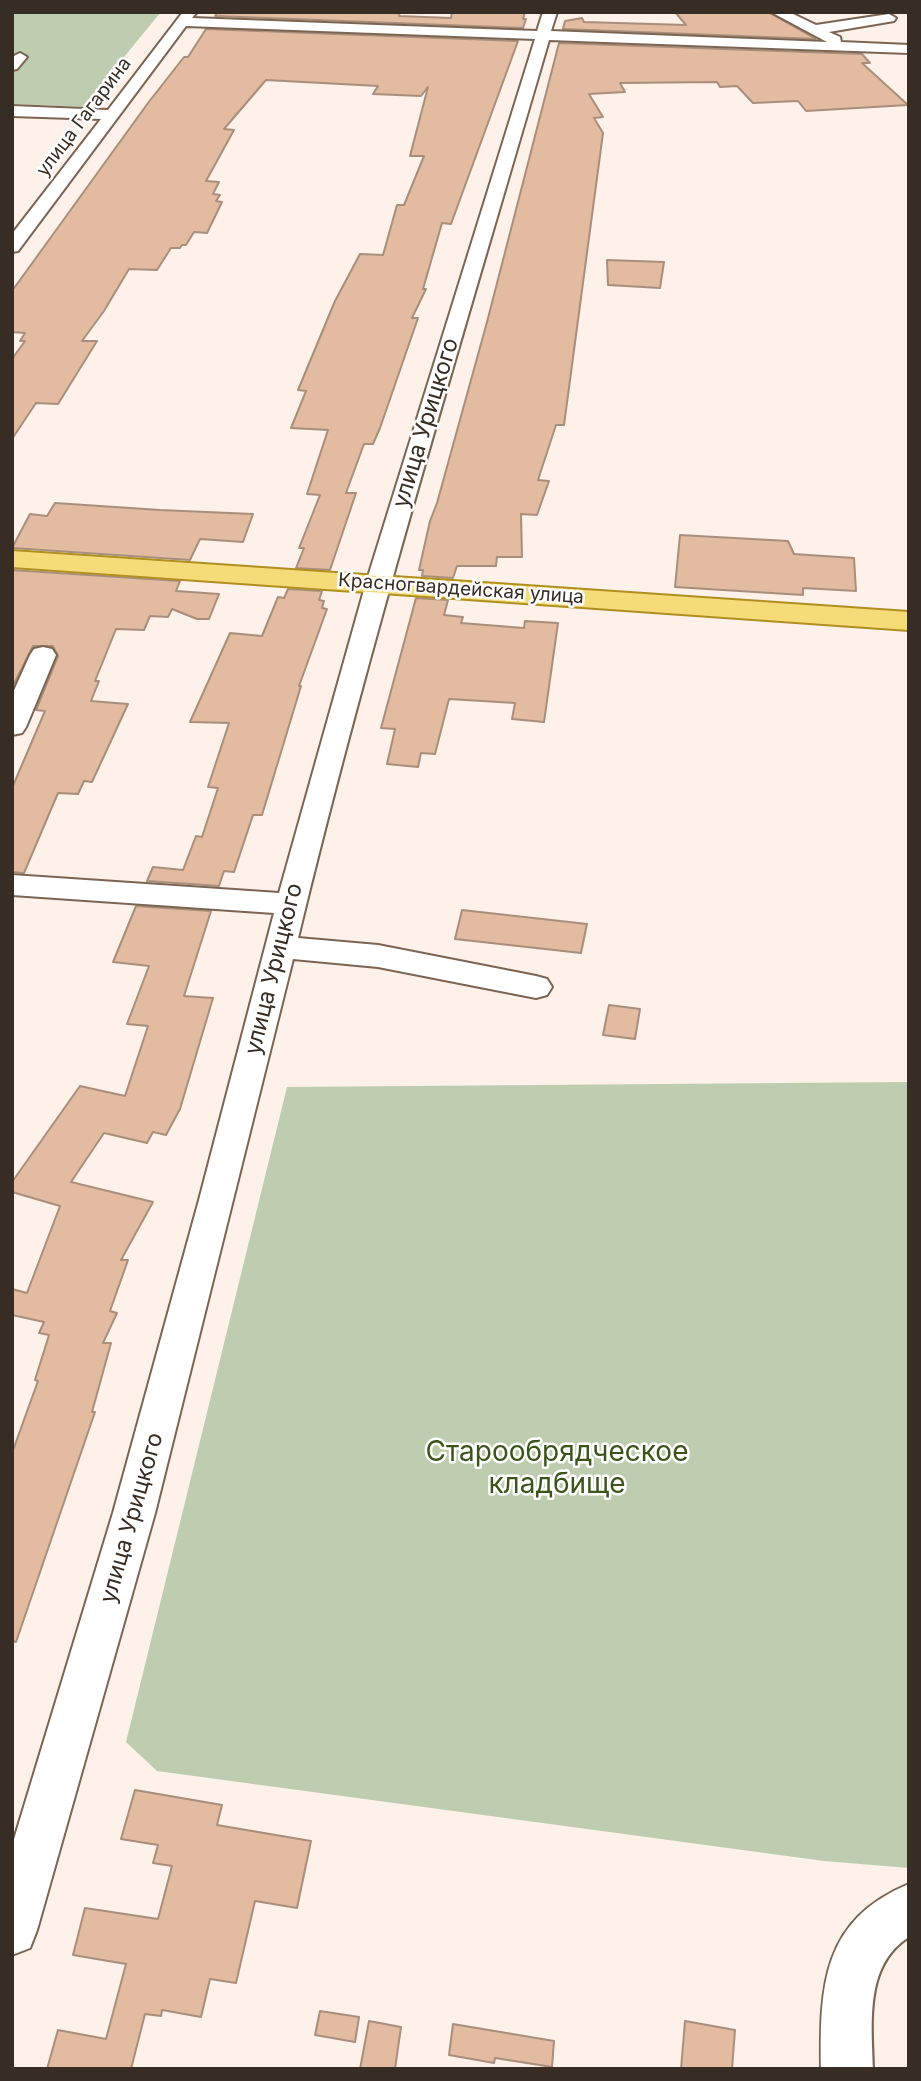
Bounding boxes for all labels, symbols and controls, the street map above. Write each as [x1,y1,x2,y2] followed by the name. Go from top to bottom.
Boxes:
[32,53,136,181] street label: улица Гагарина
[387,335,465,511] street label: улица Урицкого
[337,569,585,609] street label: Красногвардейская улица
[239,880,309,1058] street label: улица Урицкого
[94,1430,170,1606] street label: улица Урицкого
[426,1436,688,1502] park label: Старообрядческое кладбище

